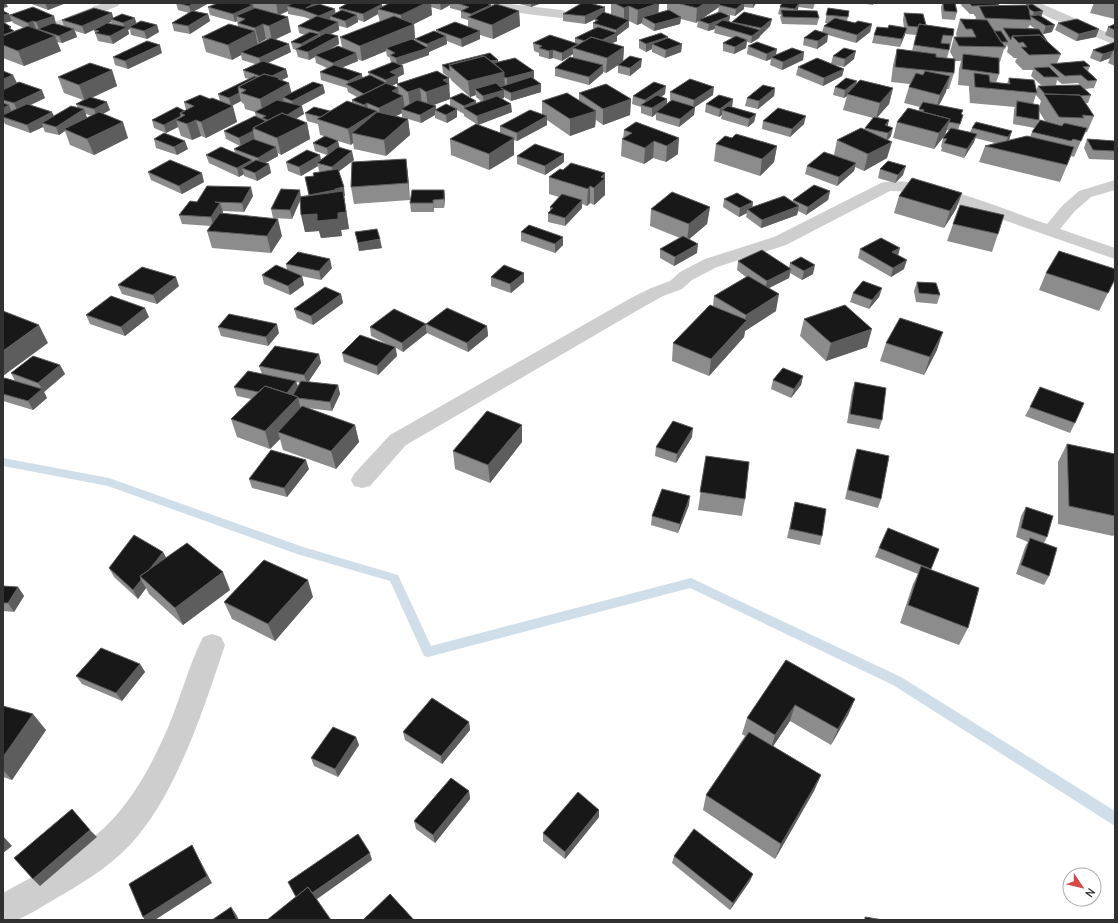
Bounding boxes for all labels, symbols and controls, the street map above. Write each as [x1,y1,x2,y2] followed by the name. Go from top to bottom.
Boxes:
[1062,867,1102,907] north arrow
[1082,885,1099,901] text: N

